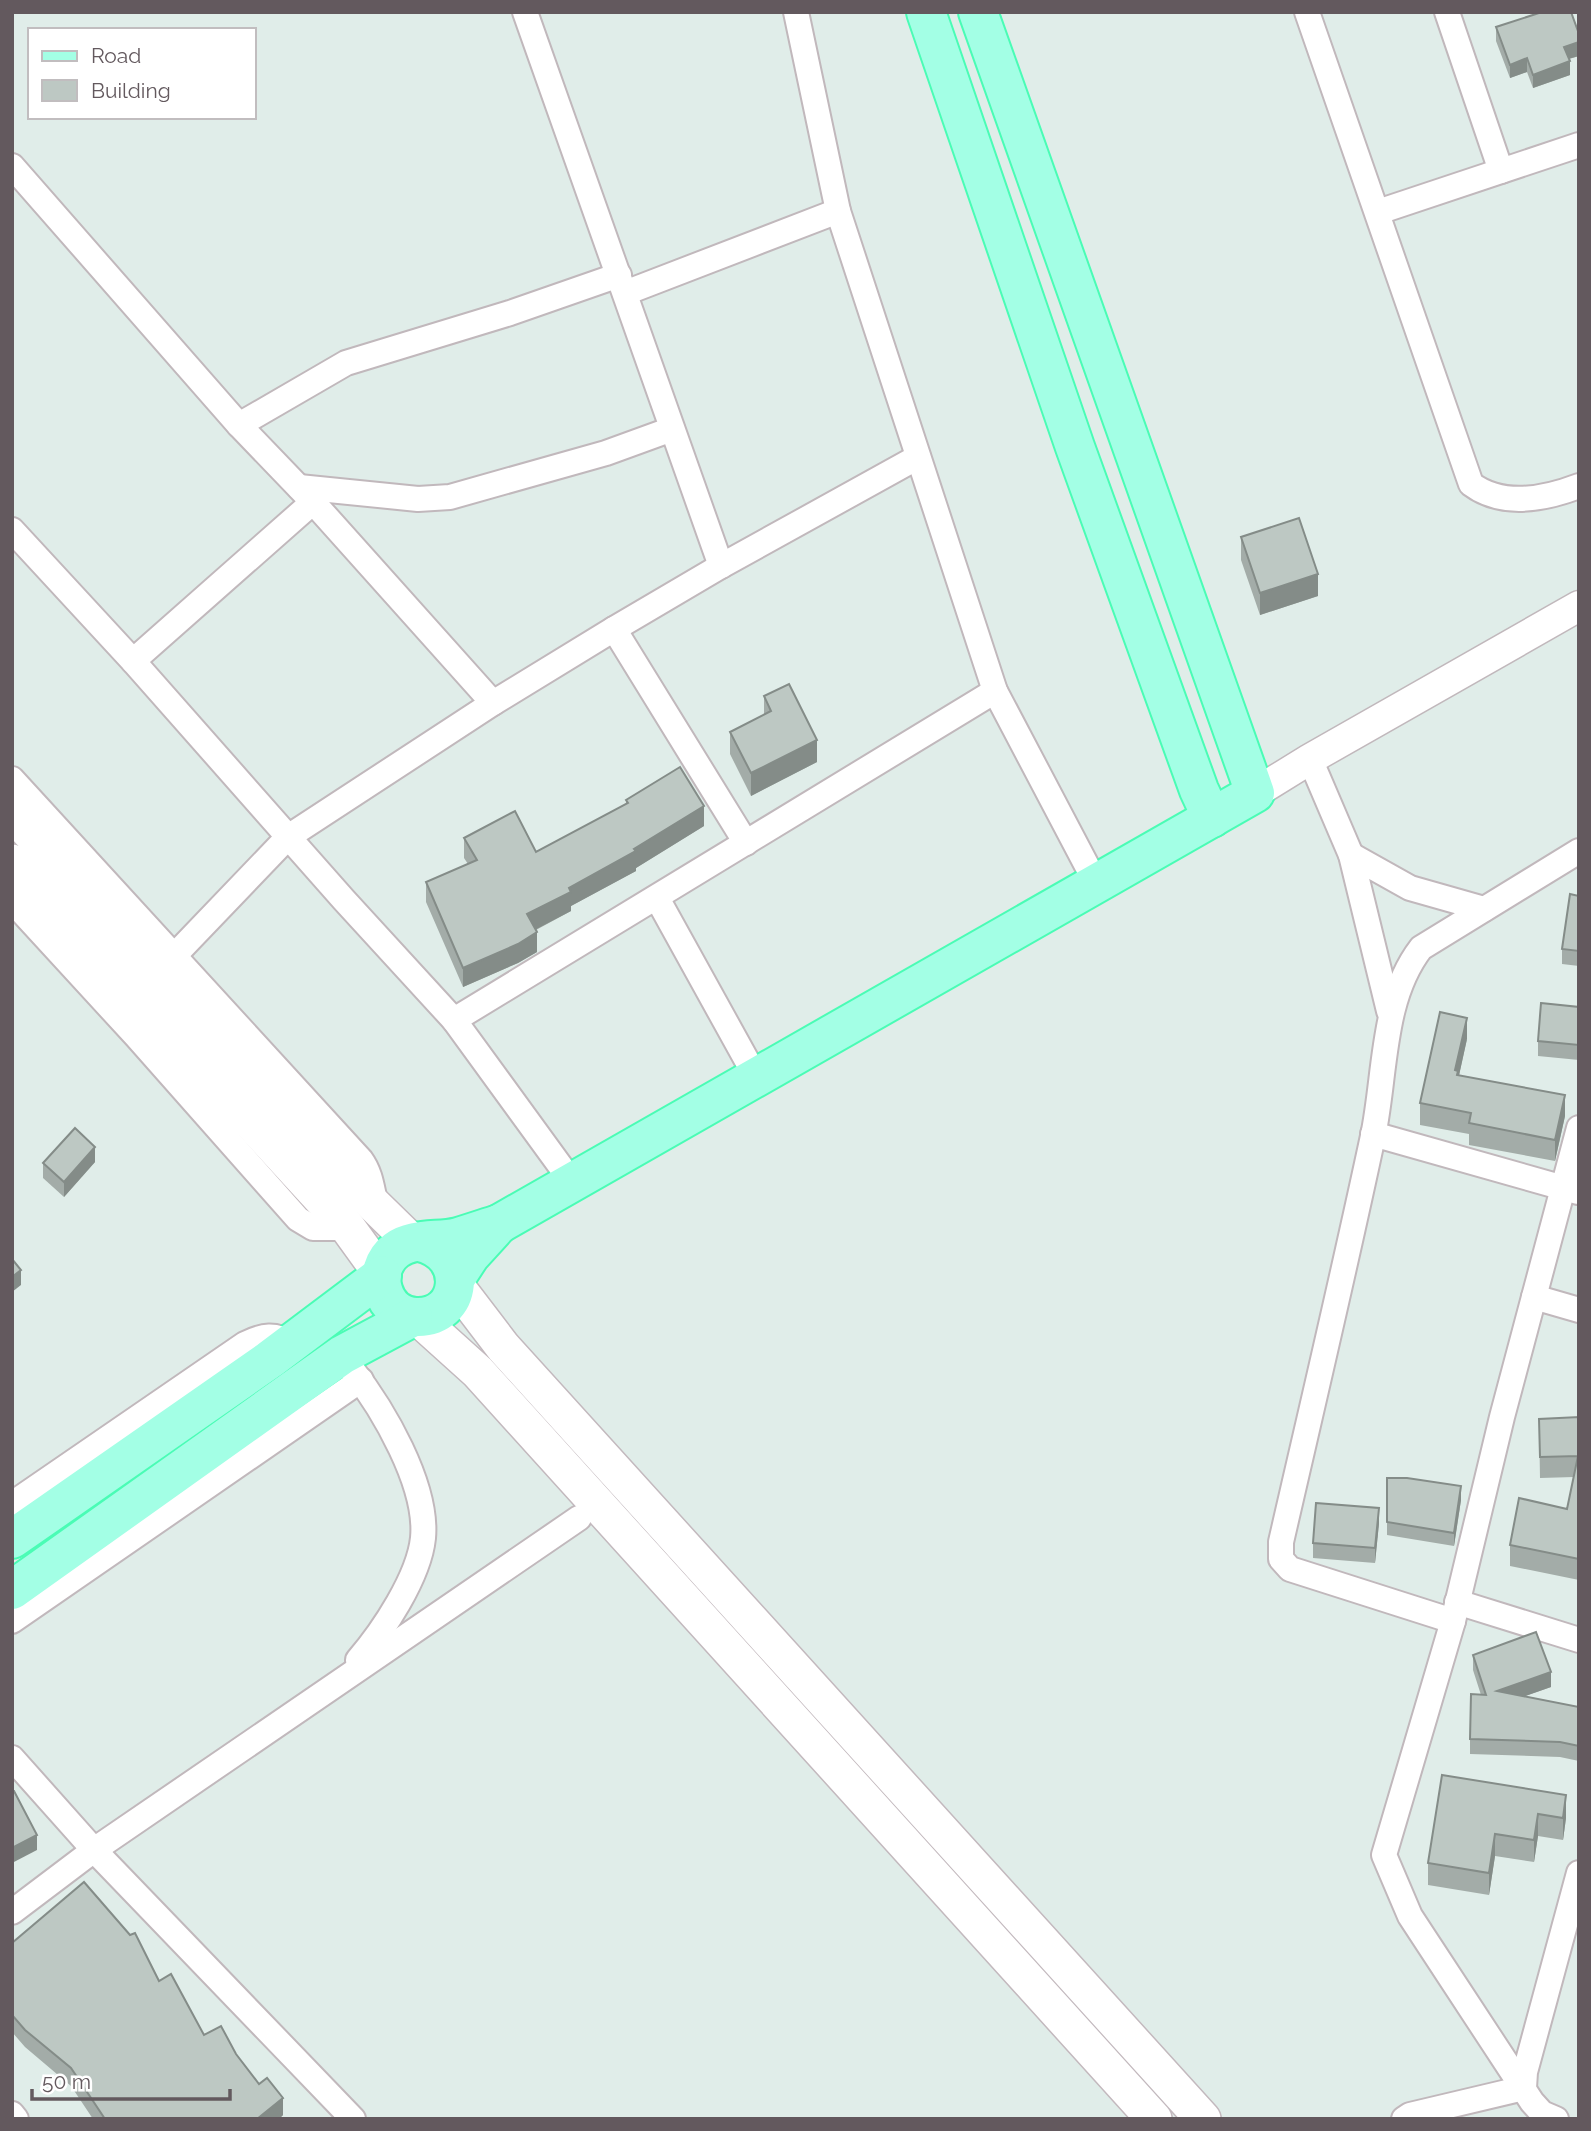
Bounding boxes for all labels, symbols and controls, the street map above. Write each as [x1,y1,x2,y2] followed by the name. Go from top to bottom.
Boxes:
[28,28,256,119] legend
[91,43,141,68] text: Road
[91,78,171,103] text: Building
[32,2058,229,2102] scale bar
[42,2069,91,2094] text: 50 m

